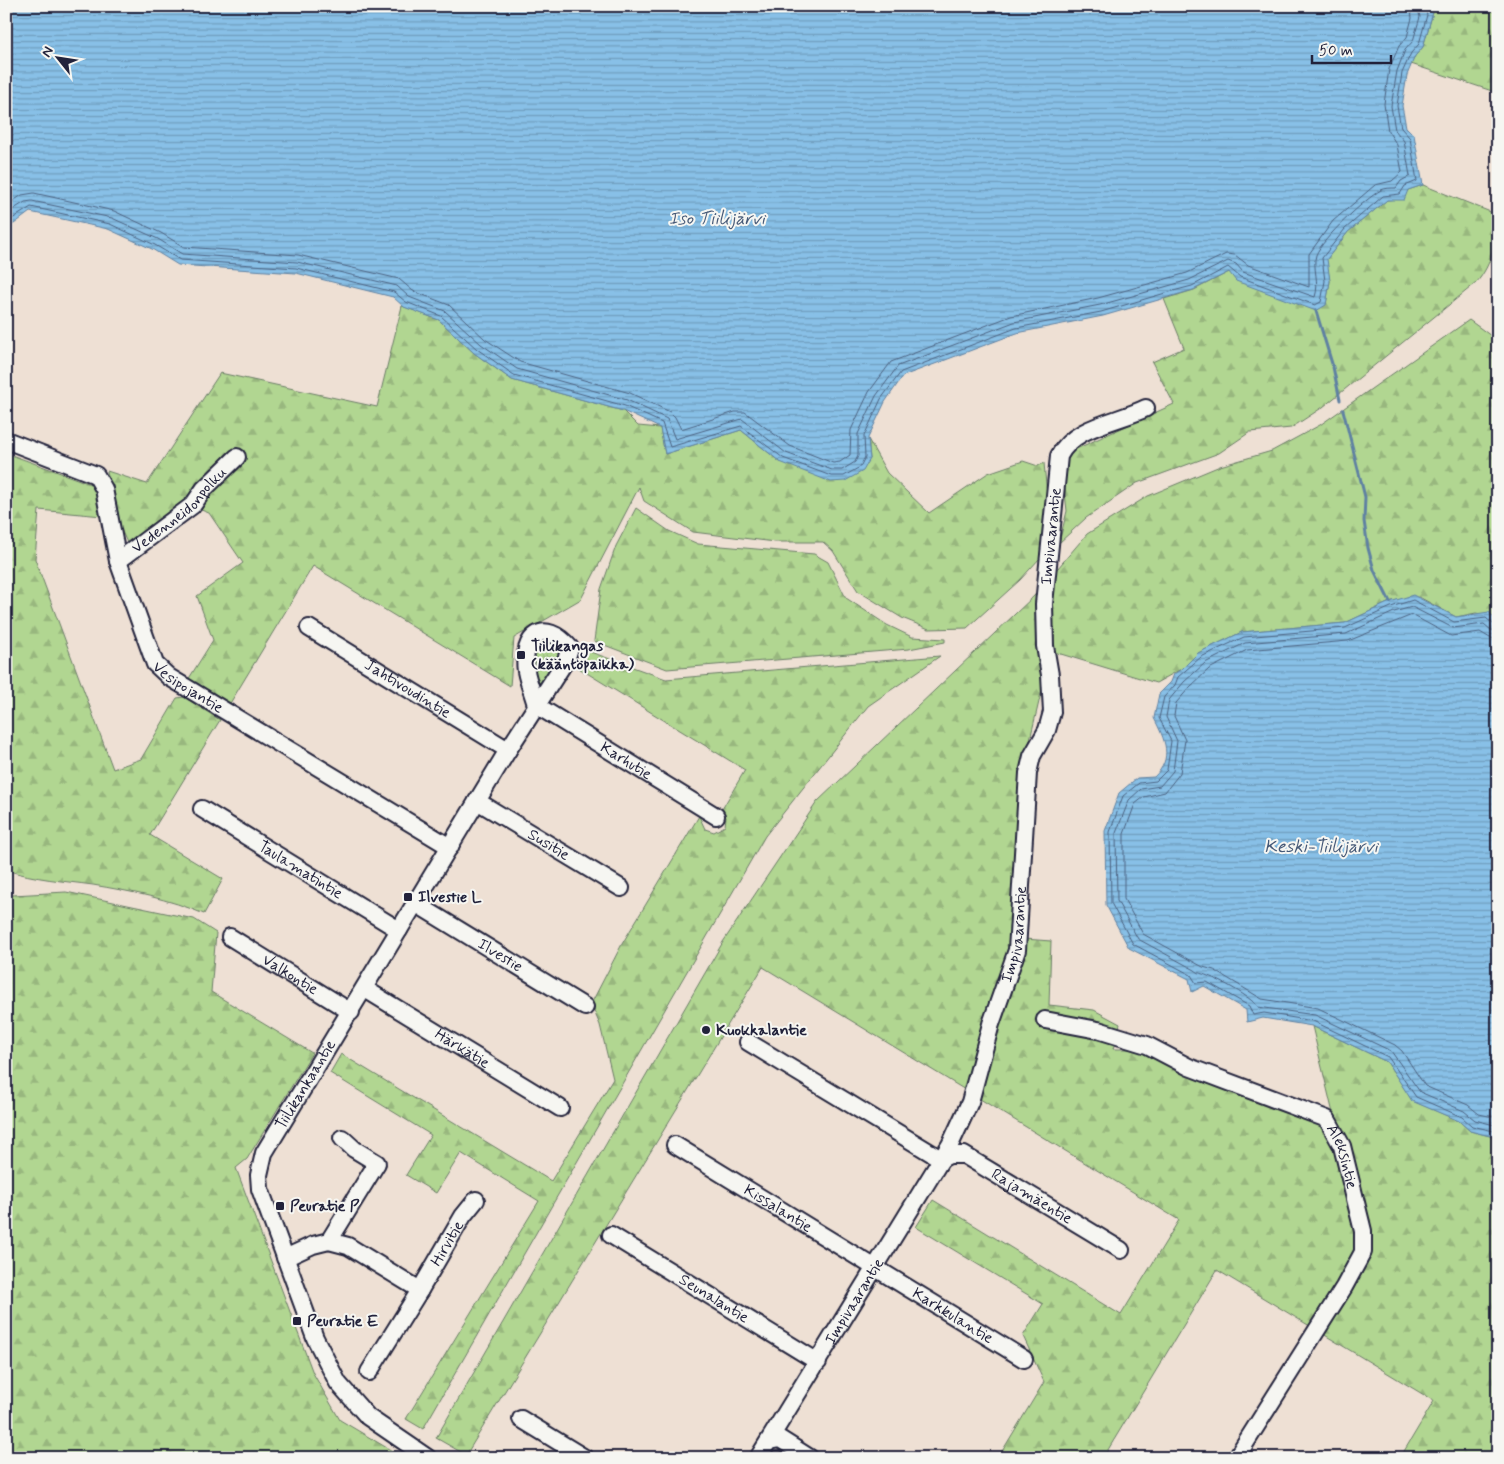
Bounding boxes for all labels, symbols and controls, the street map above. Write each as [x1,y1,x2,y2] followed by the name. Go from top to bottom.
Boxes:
[32,32,82,82] north arrow
[1312,32,1390,64] scale bar
[1319,41,1353,61] text: 50 m
[37,43,58,61] text: N
[669,207,767,231] water label: Iso Tiilijärvi
[127,462,231,558] street label: Vedenneidonpolku
[1036,486,1066,586] street label: Impivaarantie
[531,636,634,675] place label: Tiilikangas (kääntöpaikka)
[515,649,527,661] marker: Tiilikangas (kääntöpaikka)
[361,654,455,723] street label: Jahtivoudintie
[148,656,227,718] street label: Vesipojantie
[596,737,656,785] street label: Karhutie
[524,824,574,865] street label: Susitie
[1264,835,1380,859] water label: Keski-Tiilijärvi
[254,836,347,904] street label: Taulamatintie
[996,885,1031,985] street label: Impivaarantie
[418,887,483,908] place label: Ilvestie L
[402,891,414,903] marker: Ilvestie L
[474,933,527,977] street label: Ilvestie
[258,949,322,1000] street label: Valkontie
[716,1020,807,1041] place label: Kuokkalantie
[431,1024,494,1073] street label: Härkätie
[700,1024,712,1036] marker: Kuokkalantie
[270,1036,341,1133] street label: Tiilikankaantie
[1321,1120,1363,1191] street label: Aleksintie
[987,1163,1077,1229] street label: Rajamäentie
[740,1179,816,1237] street label: Kissalantie
[290,1196,360,1217] place label: Peuratie P
[274,1200,286,1212] marker: Peuratie P
[426,1217,469,1270] street label: Hirvitie
[820,1254,889,1348] street label: Impivaarantie
[675,1269,753,1328] street label: Seunalantie
[908,1282,998,1348] street label: Karkkulantie
[307,1311,379,1332] place label: Peuratie E
[291,1315,303,1327] marker: Peuratie E

